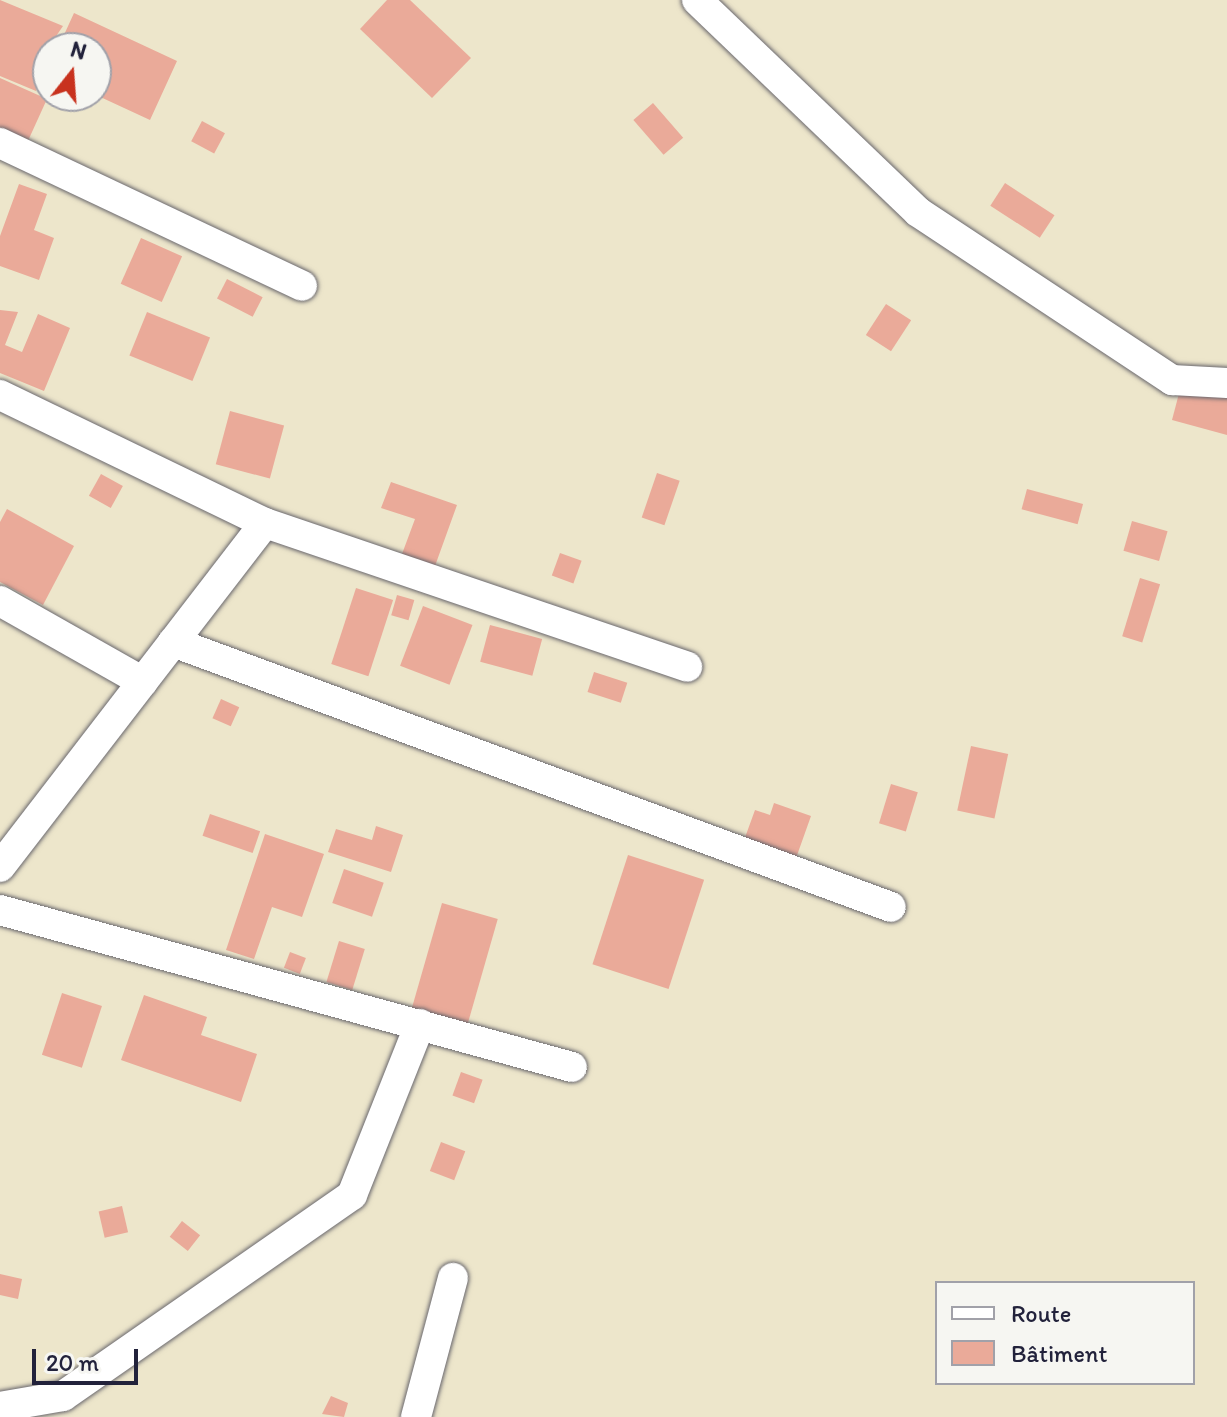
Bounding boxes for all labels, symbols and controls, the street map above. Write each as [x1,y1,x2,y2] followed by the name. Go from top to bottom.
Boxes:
[32,32,112,112] north arrow
[68,35,90,66] text: N
[935,1281,1195,1385] legend
[1011,1299,1071,1328] text: Route
[36,1333,142,1383] scale bar
[1011,1339,1107,1368] text: Bâtiment
[46,1348,99,1377] text: 20 m

